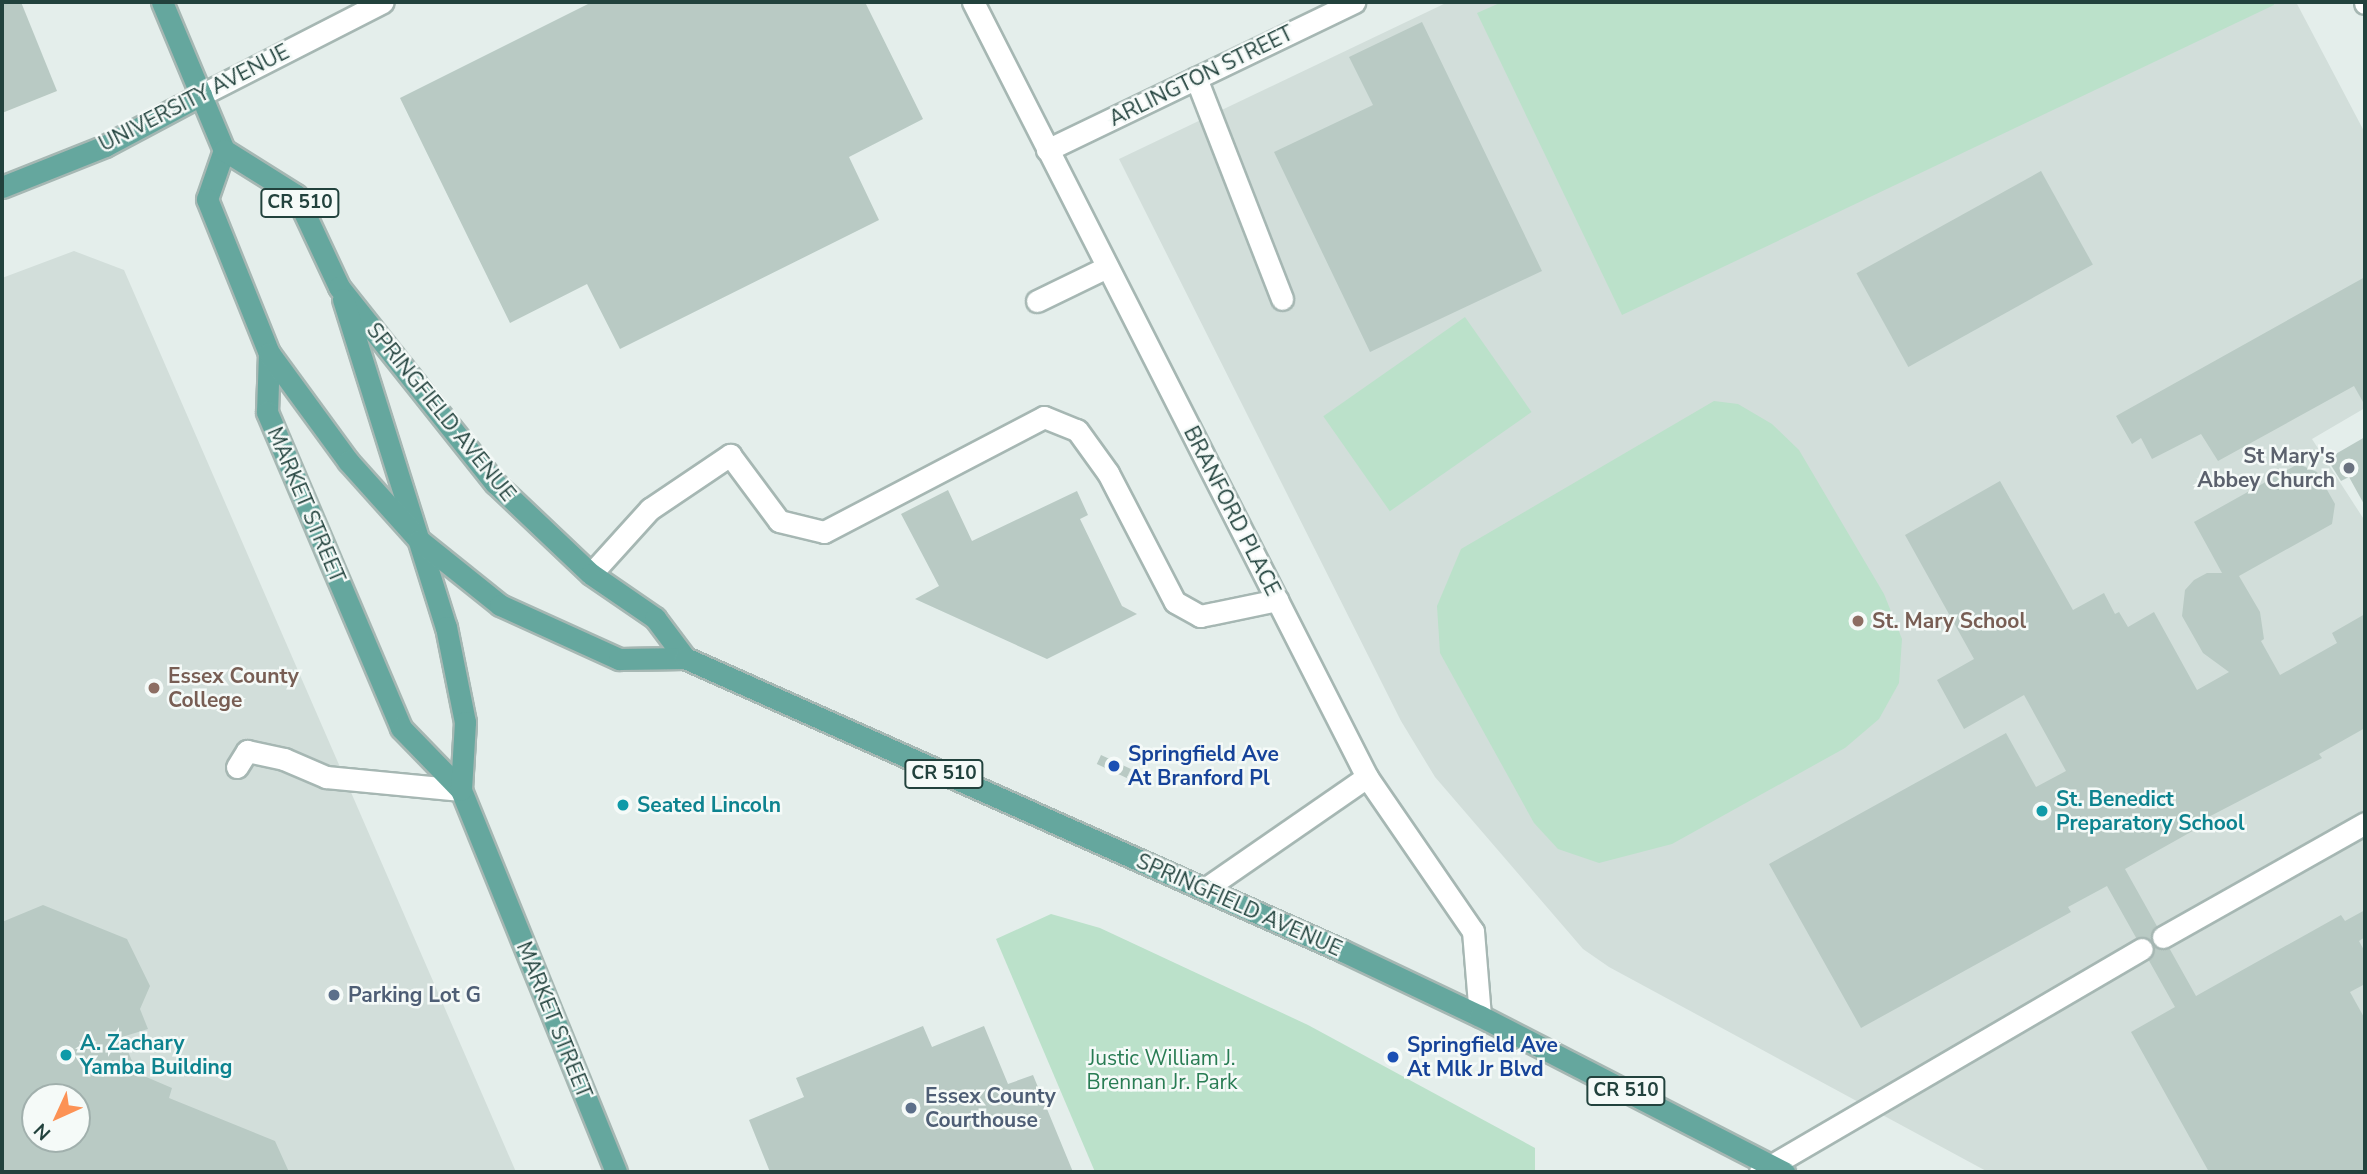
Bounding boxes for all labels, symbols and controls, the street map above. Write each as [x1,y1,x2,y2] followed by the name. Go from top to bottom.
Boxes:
[1105,20,1297,132] street label: ARLINGTON STREET
[95,39,293,157] street label: UNIVERSITY AVENUE
[260,188,340,218] road number: CR 510
[361,318,521,506] street label: SPRINGFIELD AVENUE
[1178,422,1286,600] street label: BRANFORD PLACE
[262,423,350,587] street label: MARKET STREET
[2197,443,2335,493] place label: St Mary's Abbey Church
[2341,460,2357,476] marker: St Mary's Abbey Church
[1872,608,2026,634] place label: St. Mary School
[1850,613,1866,629] marker: St. Mary School
[168,663,299,713] place label: Essex County College
[146,680,162,696] marker: Essex County College
[1128,741,1279,791] place label: Springfield Ave At Branford Pl
[904,758,984,790] road number: CR 510
[1106,758,1122,774] marker: Springfield Ave At Branford Pl
[2056,786,2245,836] place label: St. Benedict Preparatory School
[637,792,781,818] place label: Seated Lincoln
[615,797,631,813] marker: Seated Lincoln
[2034,803,2050,819] marker: St. Benedict Preparatory School
[1133,848,1345,962] street label: SPRINGFIELD AVENUE
[511,938,597,1102] street label: MARKET STREET
[348,982,481,1008] place label: Parking Lot G
[326,987,342,1003] marker: Parking Lot G
[80,1030,232,1080] place label: A. Zachary Yamba Building
[1407,1032,1558,1082] place label: Springfield Ave At Mlk Jr Blvd
[1086,1045,1238,1095] park label: Justic William J. Brennan Jr. Park
[58,1047,74,1063] marker: A. Zachary Yamba Building
[1385,1049,1401,1065] marker: Springfield Ave At Mlk Jr Blvd
[1586,1076,1666,1106] road number: CR 510
[21,1083,91,1153] north arrow
[925,1083,1056,1133] place label: Essex County Courthouse
[903,1100,919,1116] marker: Essex County Courthouse
[28,1117,57,1146] text: N

